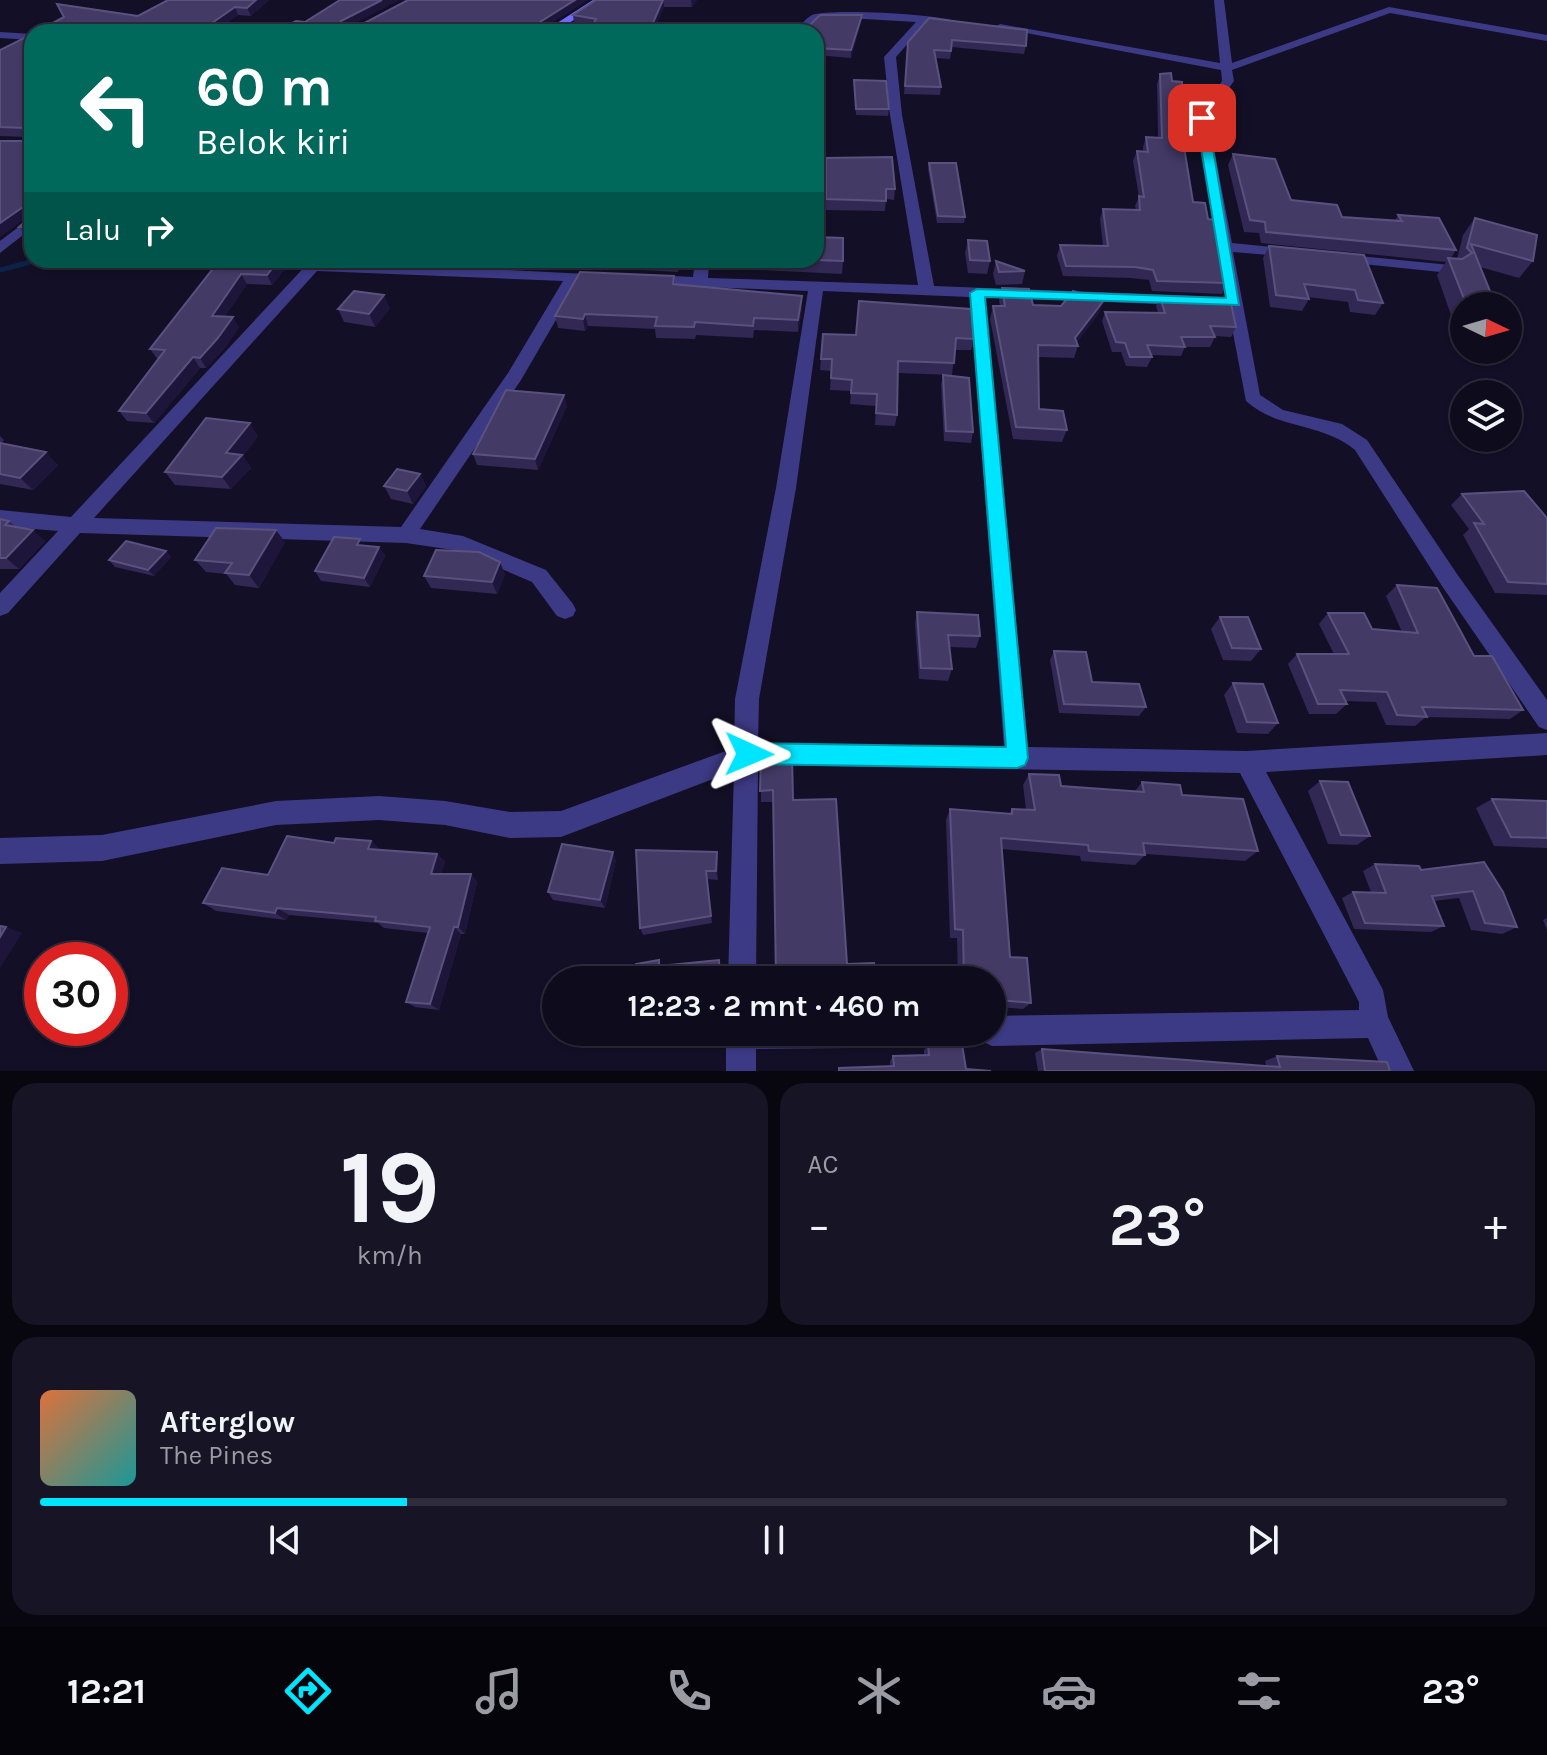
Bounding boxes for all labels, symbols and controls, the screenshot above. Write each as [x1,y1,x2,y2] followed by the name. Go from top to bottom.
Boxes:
[196,54,333,119] text: 60 m
[64,56,168,160] icon: left
[1168,84,1236,152] pin
[1180,96,1224,140] icon: arrive
[196,121,350,163] text: Belok kiri
[137,208,181,252] icon: right
[64,212,121,248] text: Lalu
[1450,292,1522,364] north arrow
[1450,292,1522,452] map controls
[1450,380,1522,452] button: layers
[707,712,791,796] position arrow
[24,942,128,1046] speed limit sign: 30
[628,988,920,1024] text: 12:23 · 2 mnt · 460 m
[339,1127,440,1248] text: 19
[808,1149,838,1180] text: AC
[1109,1190,1206,1260] text: 23°
[808,1200,831,1251] text: −
[1484,1200,1507,1251] text: +
[357,1240,423,1271] text: km/h
[160,1404,295,1440] text: Afterglow
[160,1440,273,1471] text: The Pines
[263,1518,307,1562] icon: previous
[752,1518,796,1562] icon: pause
[1241,1518,1285,1562] icon: next
[280,1663,336,1719] icon: directions
[471,1663,527,1719] icon: music
[661,1663,717,1719] icon: phone
[851,1663,907,1719] icon: climate
[1041,1663,1097,1719] icon: car
[1231,1663,1287,1719] icon: filters
[67,1670,146,1712] text: 12:21
[1422,1670,1480,1712] text: 23°

